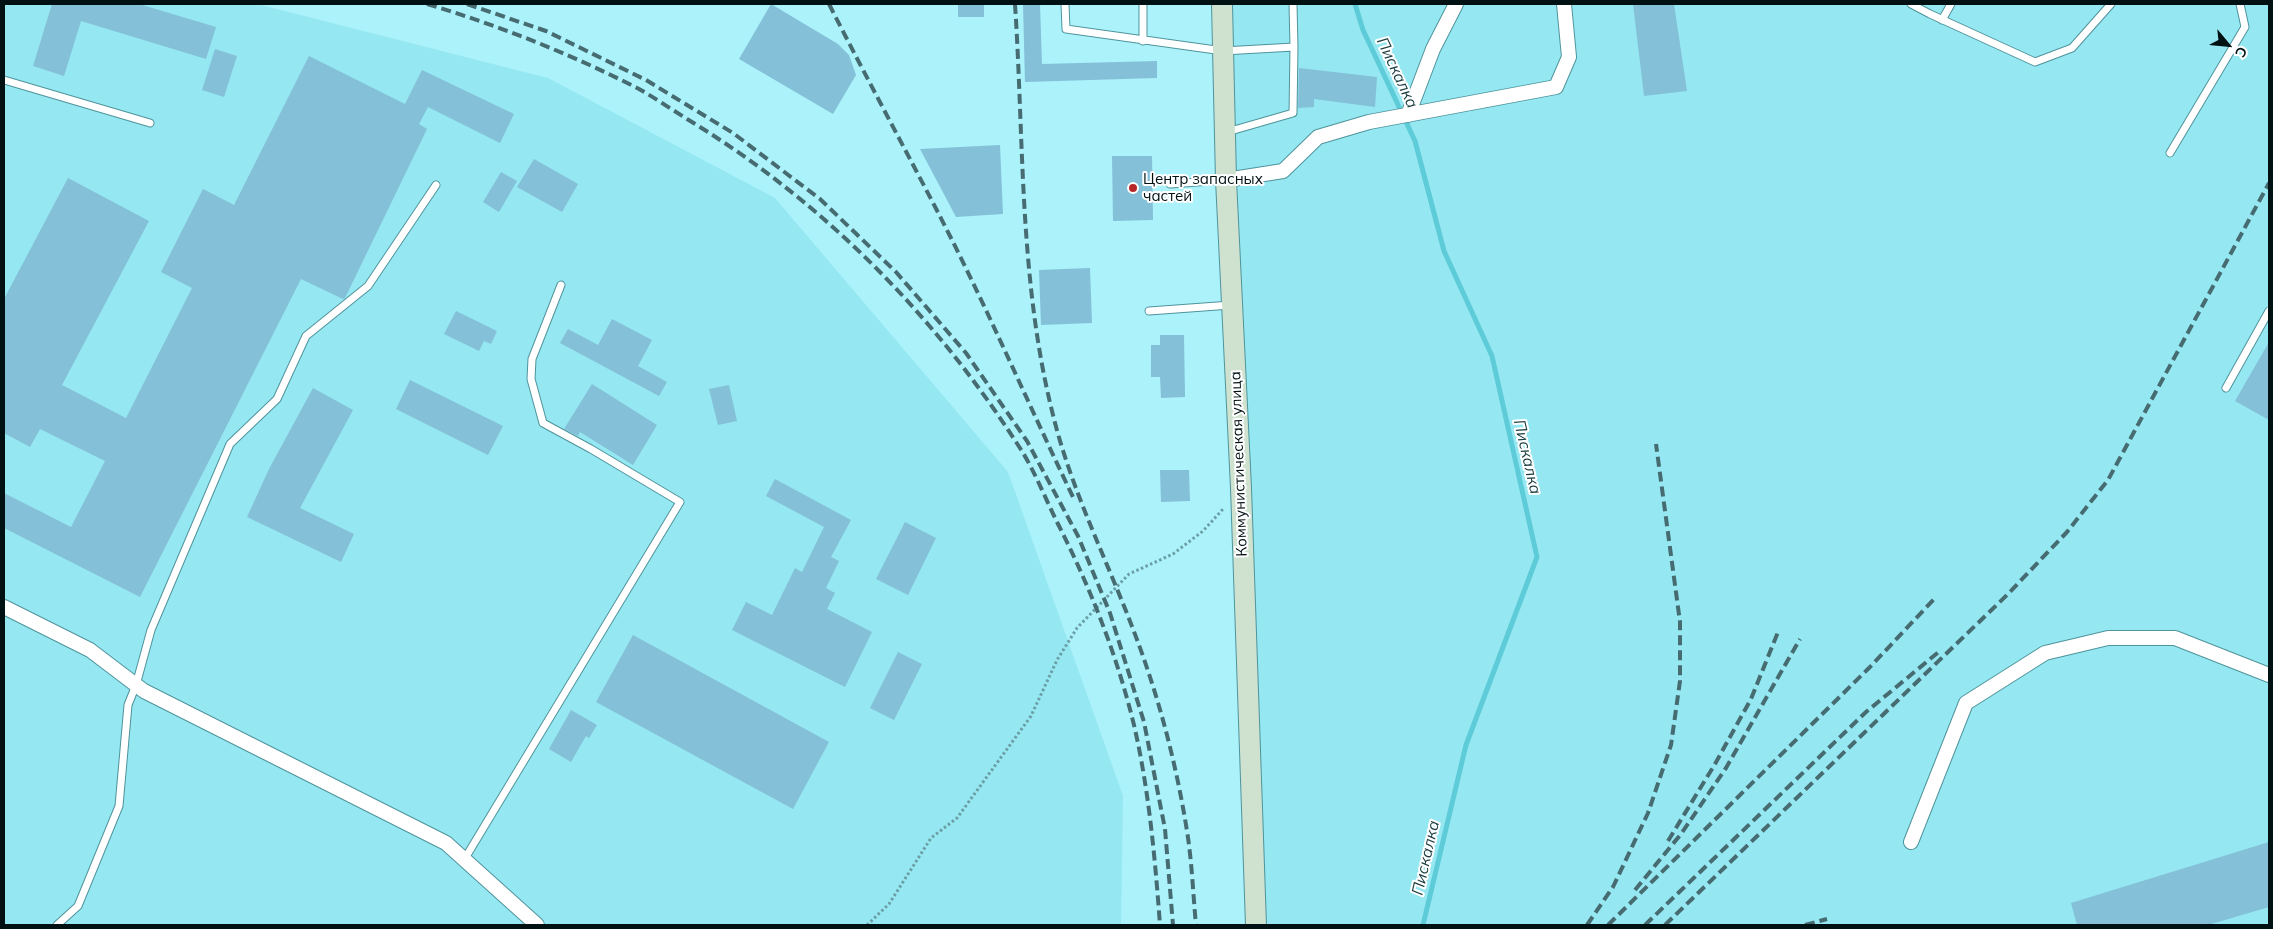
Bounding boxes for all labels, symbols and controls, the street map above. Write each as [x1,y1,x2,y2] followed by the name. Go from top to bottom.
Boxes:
[2203,20,2253,70] north arrow
[1372,35,1422,111] water label: Пискалка
[2231,44,2251,61] text: С
[1143,170,1263,205] place label: Центр запасных частей
[1127,182,1139,194] marker: Центр запасных частей
[1227,371,1251,557] street label: Коммунистическая улица
[1509,418,1545,496] water label: Пискалка
[1408,819,1444,897] water label: Пискалка

